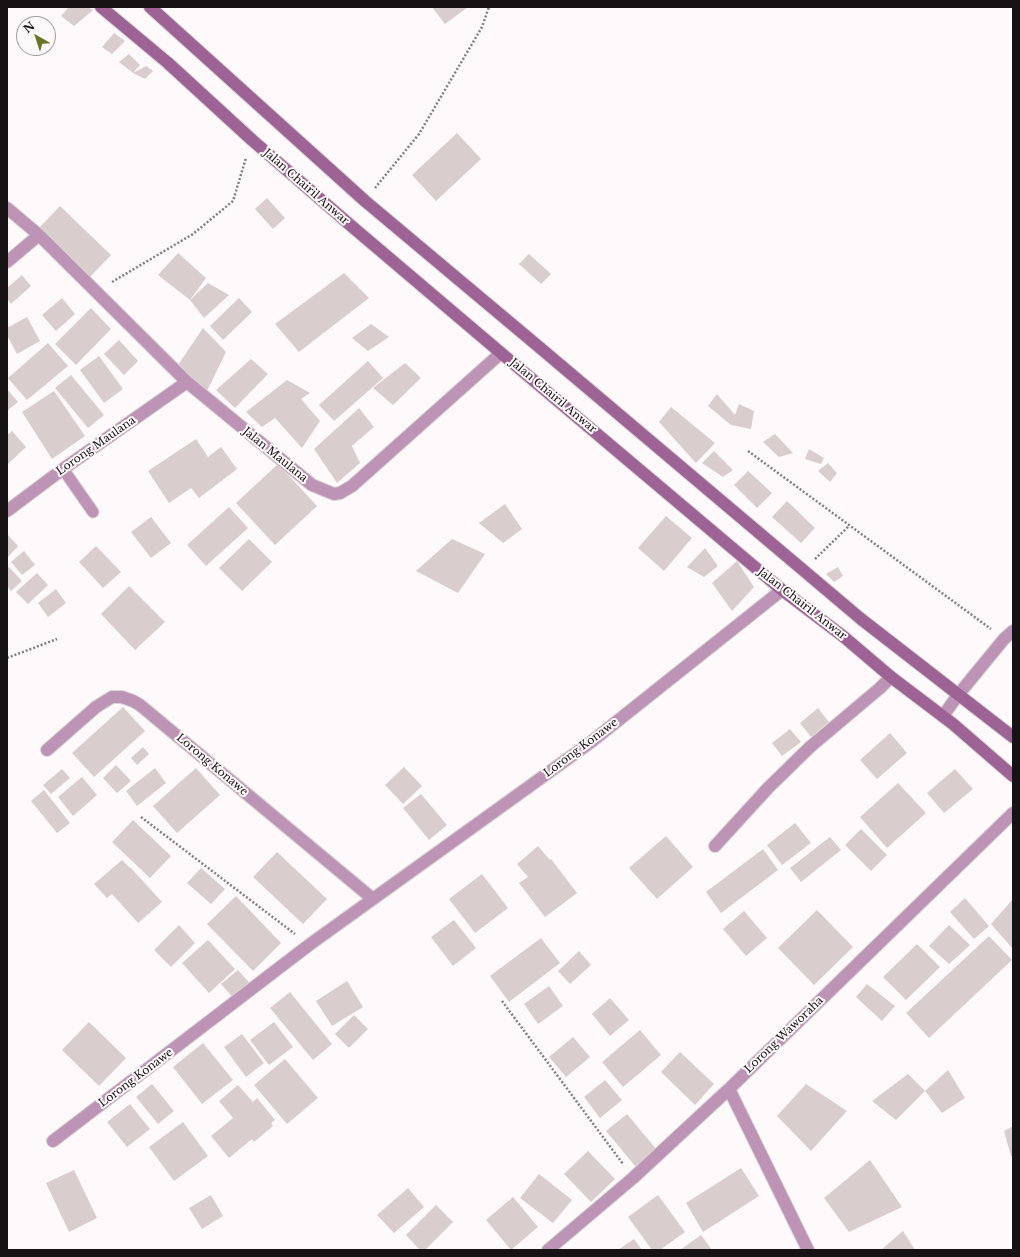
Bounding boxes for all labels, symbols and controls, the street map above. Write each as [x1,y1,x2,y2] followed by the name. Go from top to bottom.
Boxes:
[16,16,56,56] north arrow
[21,19,38,36] text: N
[261,146,351,228] street label: Jalan Chairil Anwar
[507,356,599,436] street label: Jalan Chairil Anwar
[54,414,138,478] street label: Lorong Maulana
[240,425,310,485] street label: Jalan Maulana
[755,565,849,643] street label: Jalan Chairil Anwar
[541,716,621,780] street label: Lorong Konawe
[174,731,250,799] street label: Lorong Konawe
[742,994,826,1076] street label: Lorong Waworaha
[96,1046,176,1110] street label: Lorong Konawe

